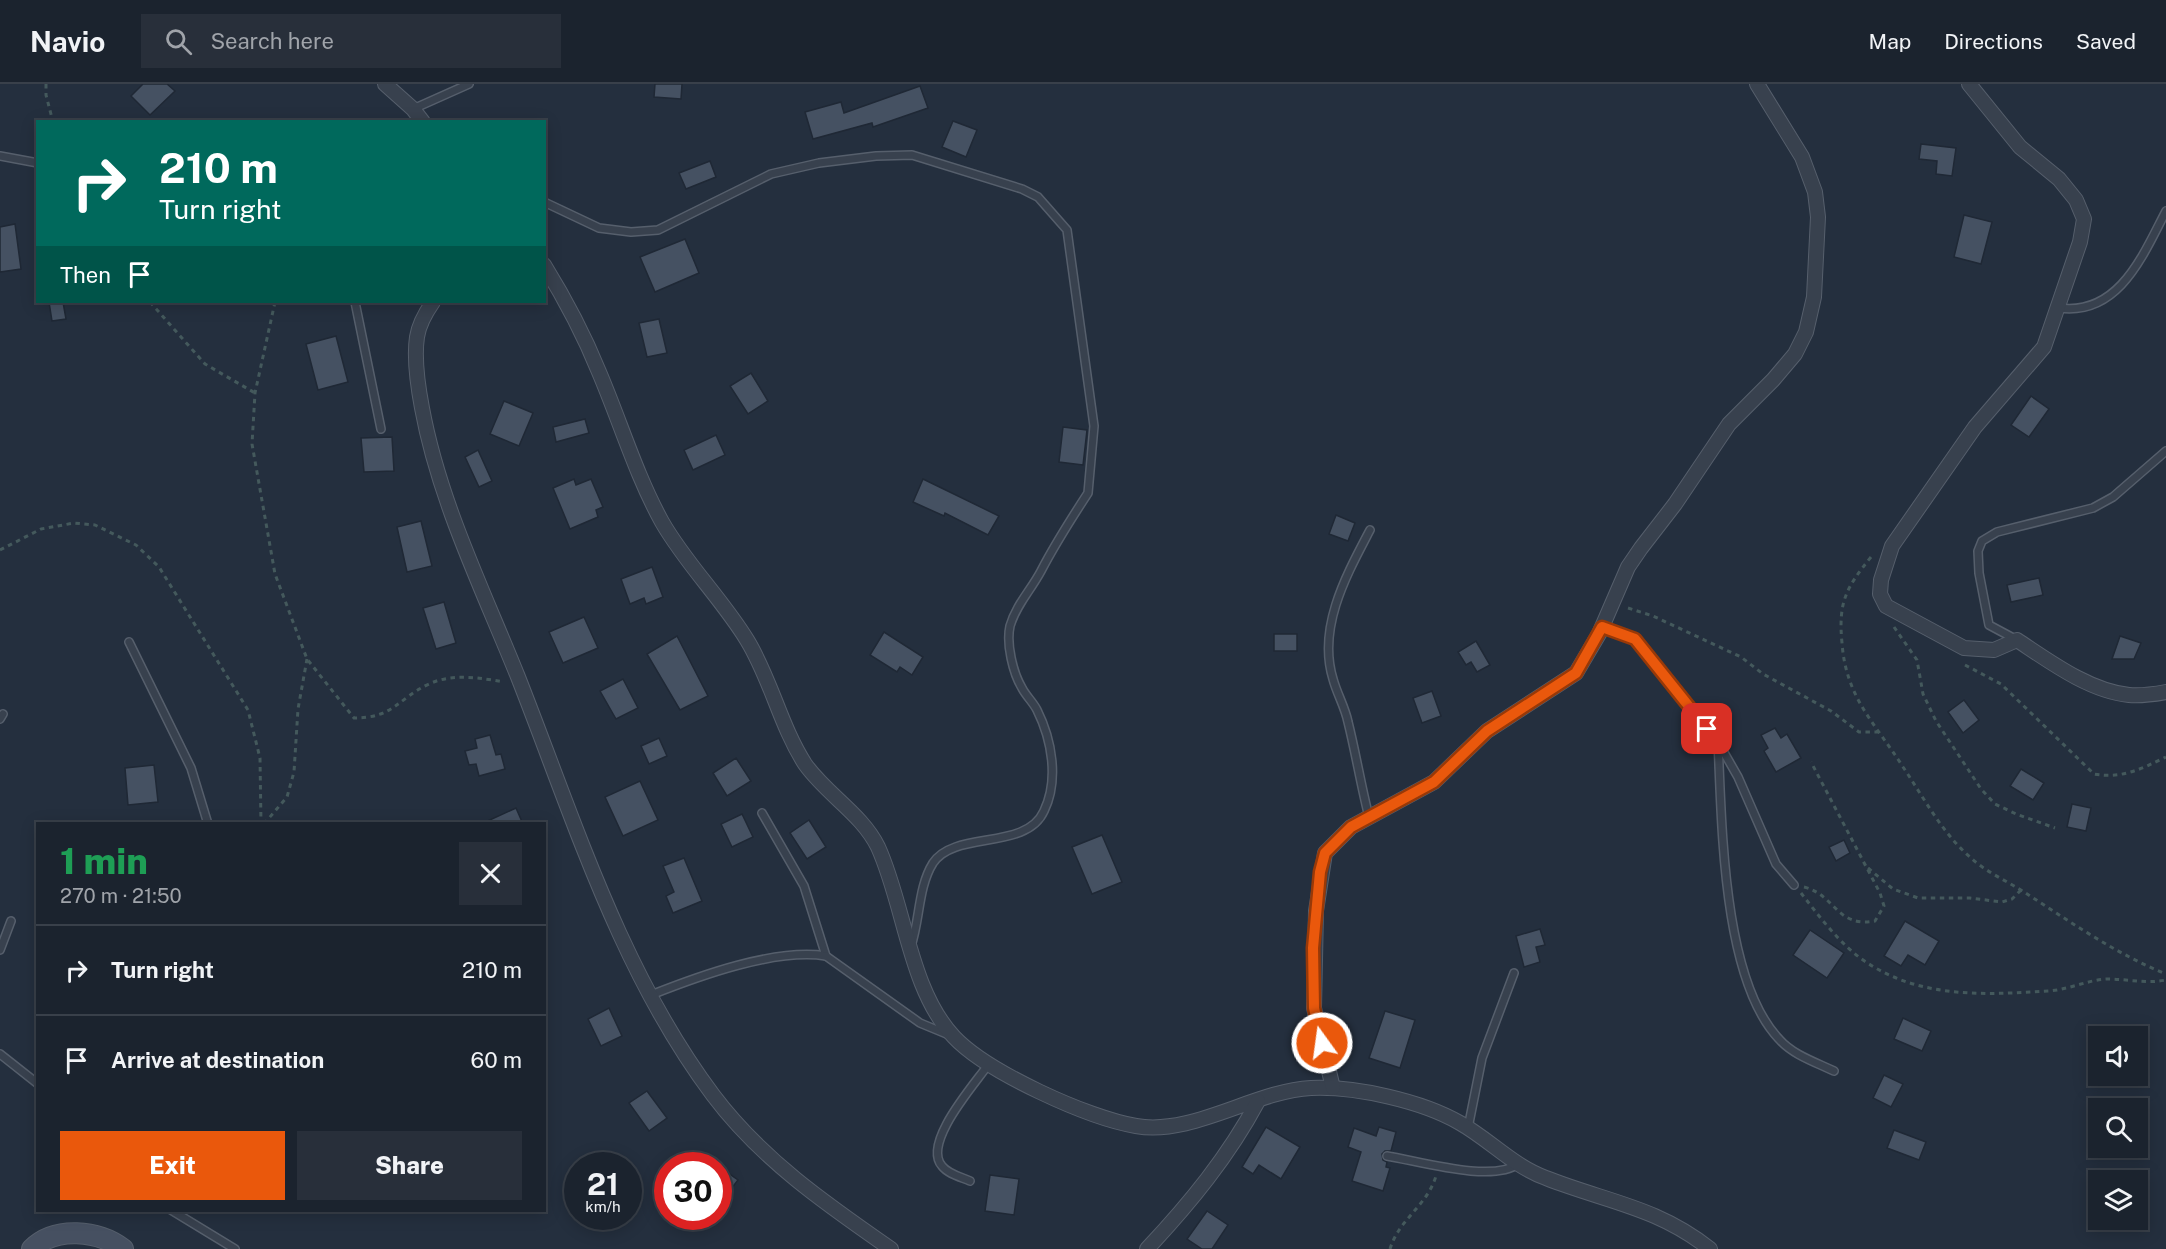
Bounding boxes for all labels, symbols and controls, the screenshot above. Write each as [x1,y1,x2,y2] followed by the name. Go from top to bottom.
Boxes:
[141,14,561,68] search box
[30,25,105,58] text: Navio
[162,25,195,58] icon: search
[210,28,334,54] text: Search here
[1869,29,1911,54] text: Map
[1944,29,2043,54] text: Directions
[2076,29,2136,54] text: Saved
[159,143,278,192] text: 210 m
[60,144,138,222] icon: right
[159,193,282,225] text: Turn right
[123,258,156,291] icon: arrive
[60,262,111,288] text: Then
[1681,703,1732,754] pin
[1690,712,1723,745] icon: arrive
[60,840,148,882] text: 1 min
[459,842,522,905] button: close
[60,884,182,908] text: 270 m · 21:50
[60,954,93,987] icon: right
[111,957,214,983] text: Turn right
[462,957,522,983] text: 210 m
[1290,1011,1354,1075] position arrow
[2088,1026,2148,1230] map controls
[2088,1026,2148,1086] button: sound
[60,1044,93,1077] icon: arrive
[111,1047,324,1073] text: Arrive at destination
[471,1047,522,1073] text: 60 m
[2088,1098,2148,1158] button: search
[60,1131,285,1200] button: Exit
[297,1131,522,1200] button: Share
[654,1152,732,1230] speed limit sign: 30
[587,1166,619,1202] text: 21
[2088,1170,2148,1230] button: layers
[585,1198,621,1215] text: km/h

